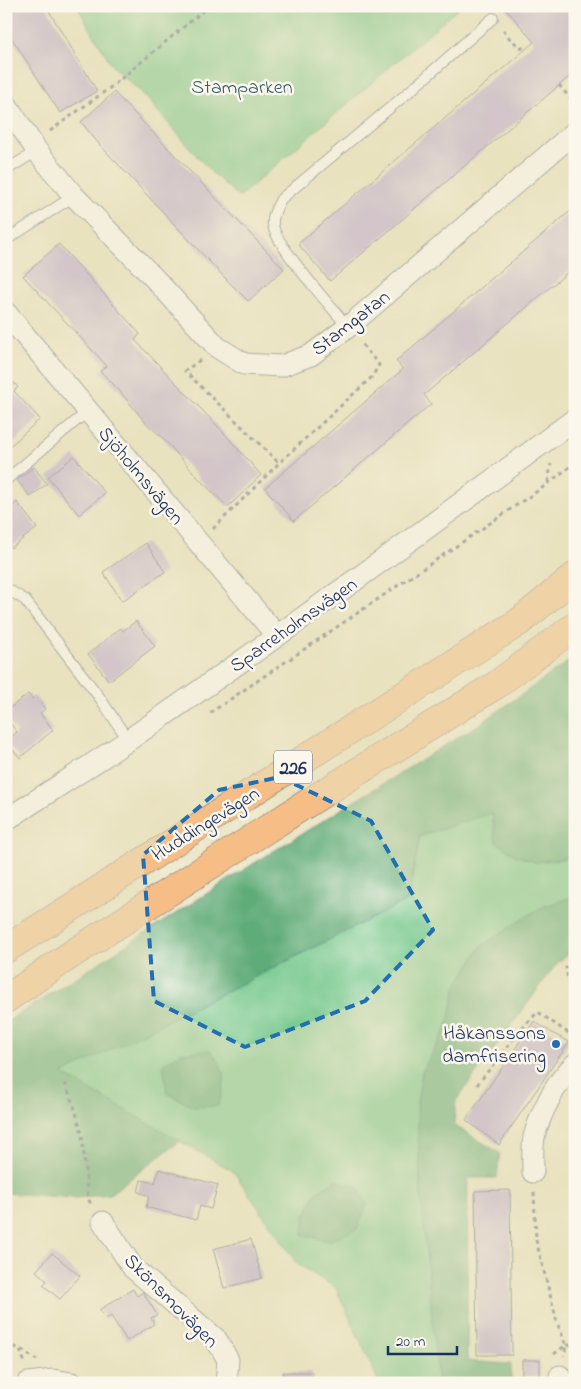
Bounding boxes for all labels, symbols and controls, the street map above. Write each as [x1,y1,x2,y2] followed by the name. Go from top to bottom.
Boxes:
[191,74,293,103] park label: Stamparken
[306,284,398,365] street label: Stamgatan
[89,421,190,533] street label: Sjöholmsvägen
[225,571,365,682] street label: Sparreholmsvägen
[274,750,312,784] road number: 226
[147,780,267,871] street label: Huddingevägen
[442,1020,546,1073] place label: Håkanssons damfrisering
[550,1038,562,1050] marker: Håkanssons damfrisering
[116,1248,224,1357] street label: Skönsmovägen
[388,1324,457,1356] scale bar
[396,1331,426,1353] text: 20 m

